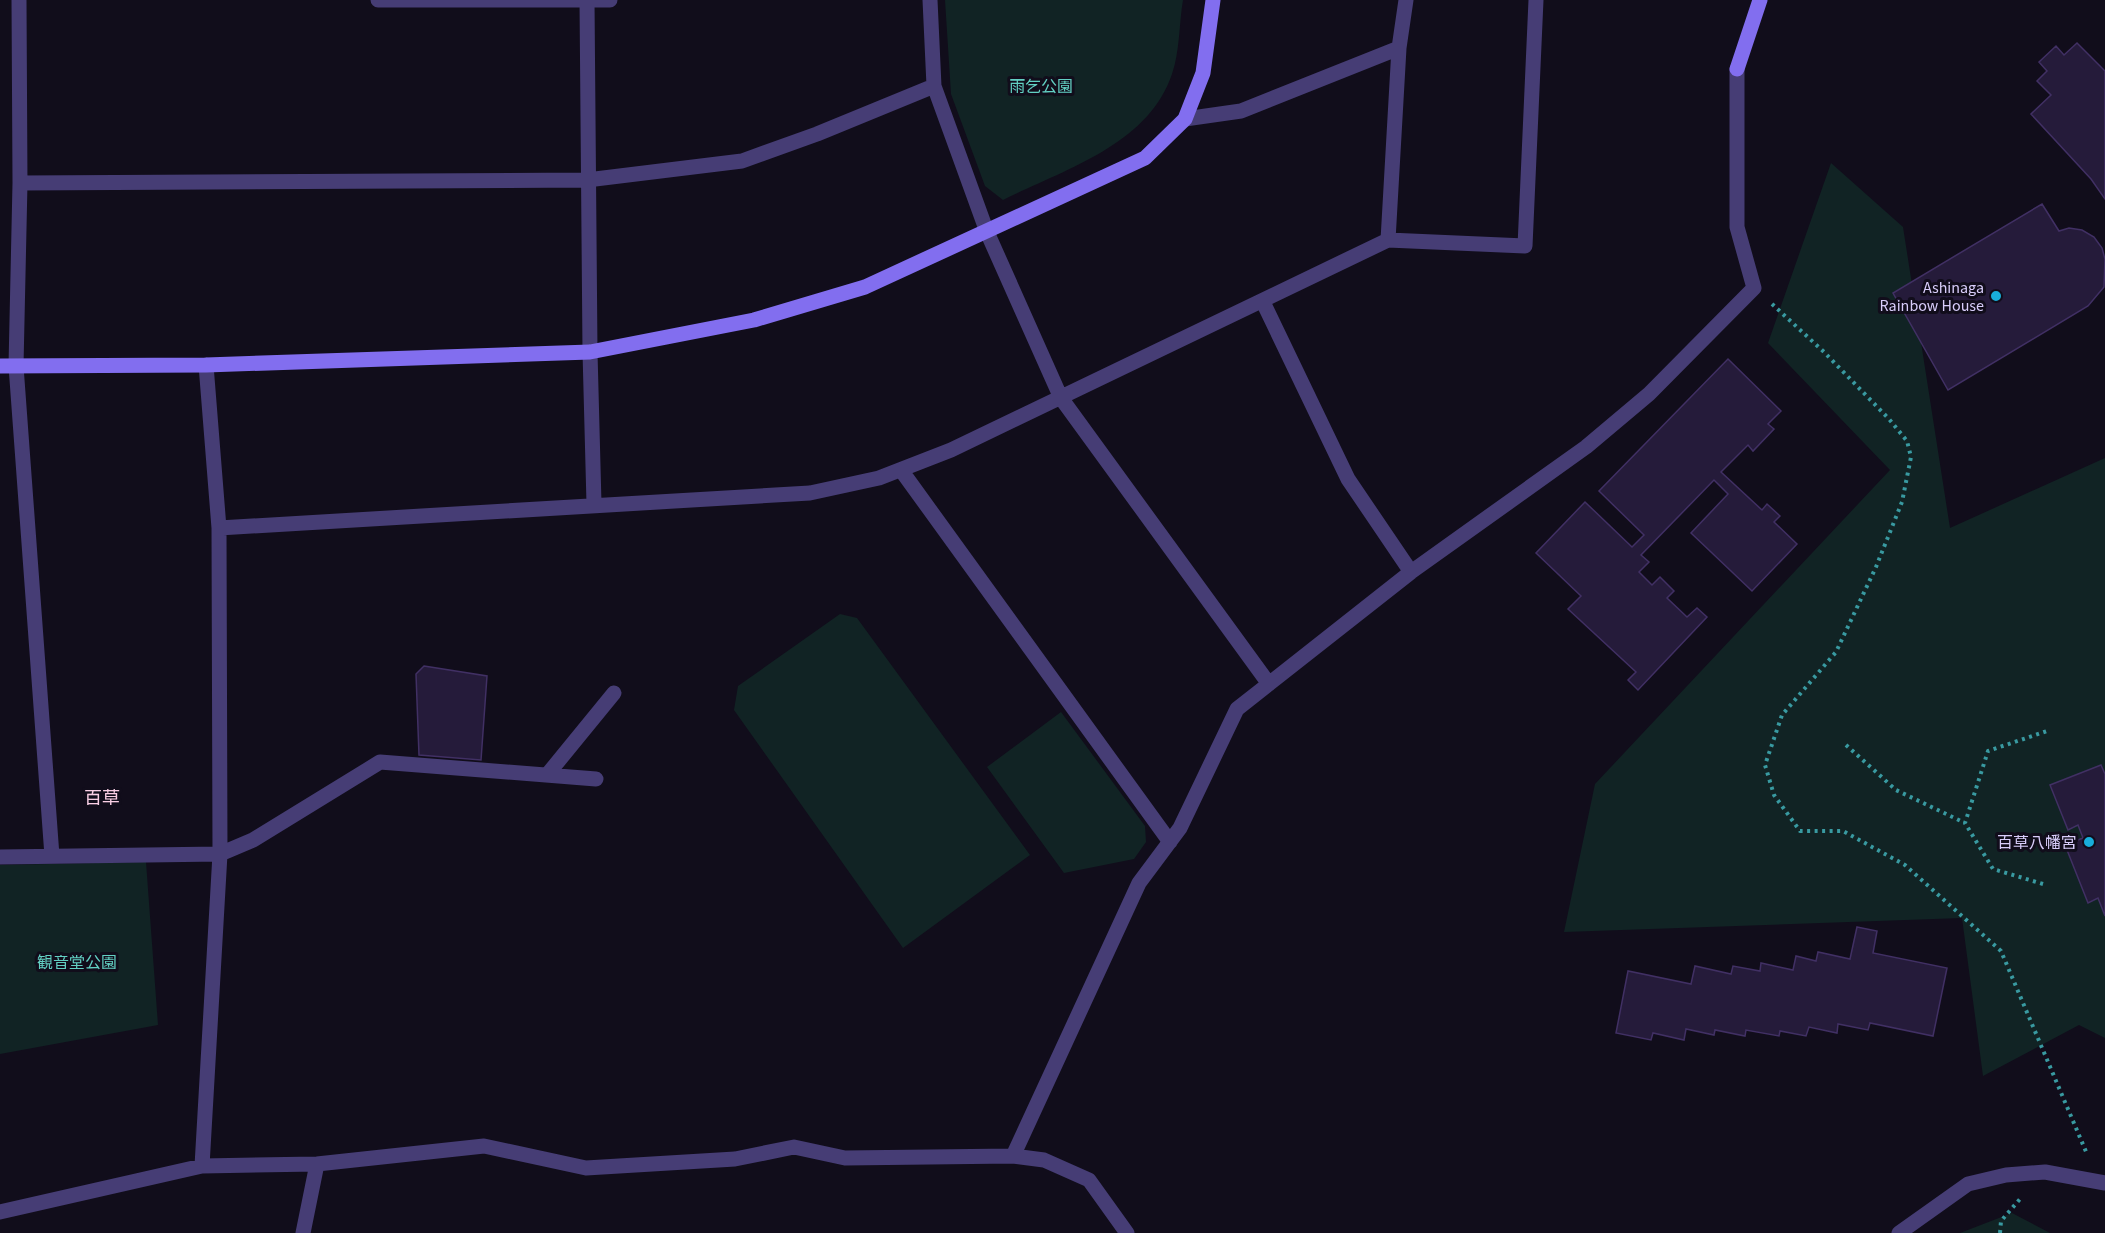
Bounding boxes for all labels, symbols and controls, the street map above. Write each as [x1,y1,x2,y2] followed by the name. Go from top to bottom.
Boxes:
[1009,76,1073,98] park label: 雨乞公園
[1880,277,1984,317] place label: Ashinaga Rainbow House
[1989,289,2003,303] marker: Ashinaga Rainbow House
[84,786,120,811] district label: 百草
[1997,832,2077,854] place label: 百草八幡宮
[2082,835,2096,849] marker: 百草八幡宮
[37,952,117,974] park label: 観音堂公園

